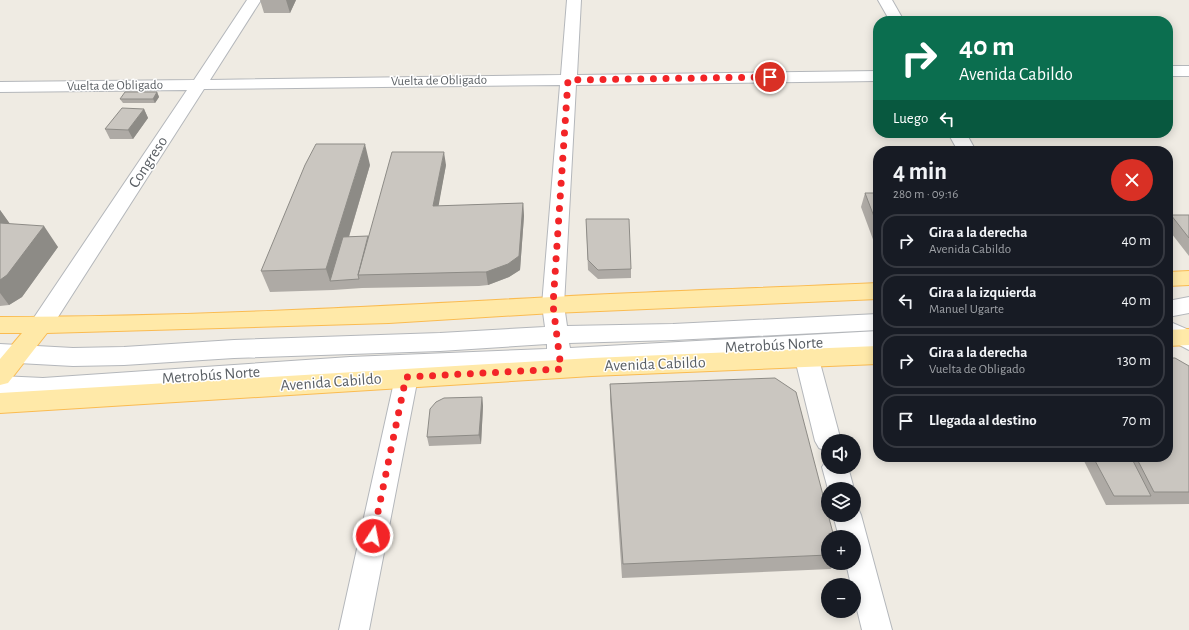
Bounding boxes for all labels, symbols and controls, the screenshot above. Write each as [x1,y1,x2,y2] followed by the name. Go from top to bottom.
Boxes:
[893,32,945,84] icon: right
[959,33,1015,61] text: 40 m
[753,60,787,94] pin
[759,66,781,88] icon: arrive
[959,66,1073,84] text: Avenida Cabildo
[391,74,487,88] street label: Vuelta de Obligado
[67,79,163,93] street label: Vuelta de Obligado
[936,108,958,130] icon: left
[893,111,928,126] text: Luego
[125,133,171,191] street label: Congreso
[1111,159,1153,201] button: close
[893,160,947,184] text: 4 min
[893,188,958,201] text: 280 m · 09:16
[929,225,1028,240] text: Gira a la derecha
[895,230,917,252] icon: right
[1121,233,1151,248] text: 40 m
[929,243,1011,256] text: Avenida Cabildo
[929,285,1036,300] text: Gira a la izquierda
[895,290,917,312] icon: left
[1121,293,1151,308] text: 40 m
[929,303,1004,316] text: Manuel Ugarte
[724,334,824,356] street label: Metrobús Norte
[929,345,1028,360] text: Gira a la derecha
[895,350,917,372] icon: right
[1117,353,1151,368] text: 130 m
[604,354,706,374] street label: Avenida Cabildo
[929,363,1025,376] text: Vuelta de Obligado
[161,364,261,386] street label: Metrobús Norte
[280,370,382,394] street label: Avenida Cabildo
[895,410,917,432] icon: arrive
[929,413,1037,428] text: Llegada al destino
[1122,413,1151,428] text: 70 m
[821,434,861,618] map controls
[821,434,861,474] button: sound
[821,482,861,522] button: layers
[352,515,394,557] position arrow
[821,530,861,570] button: +
[821,578,861,618] button: −

